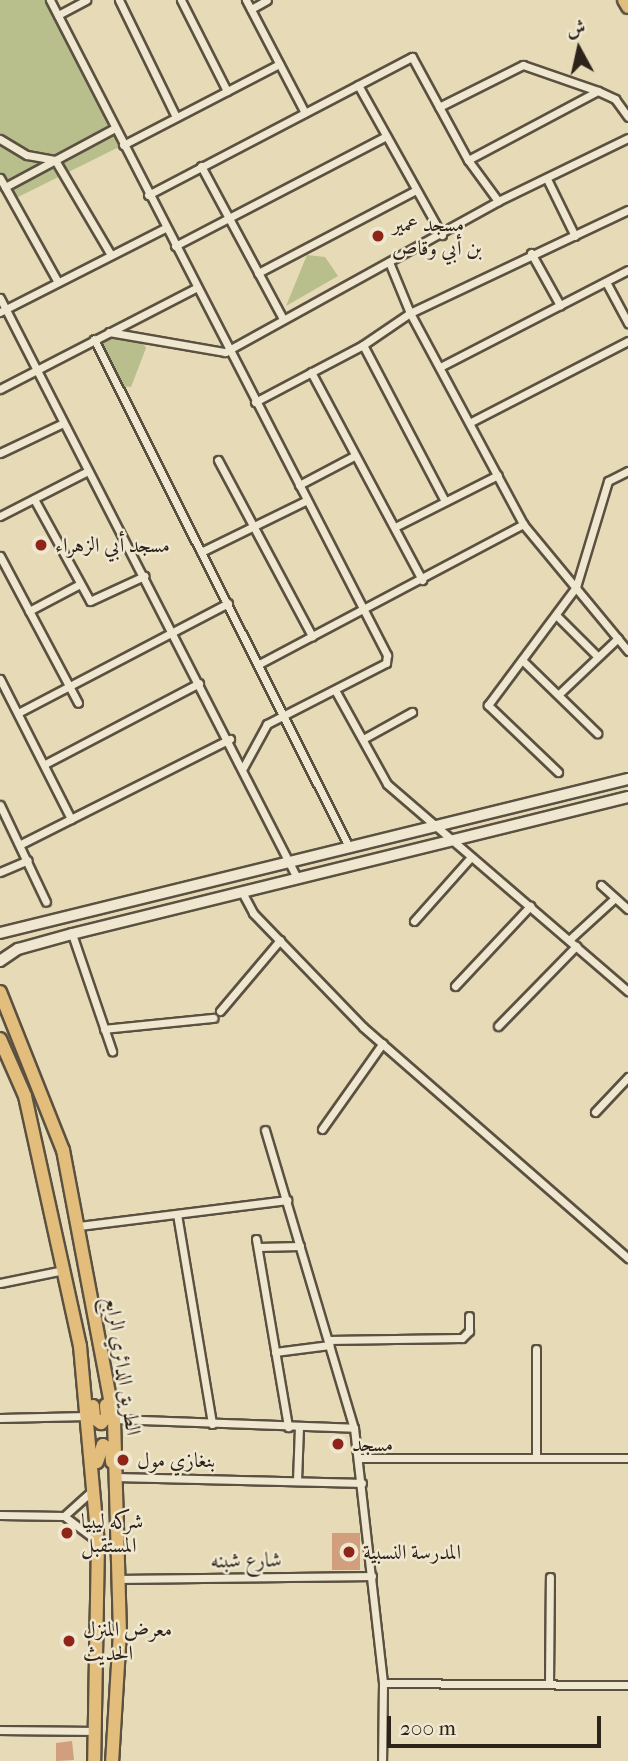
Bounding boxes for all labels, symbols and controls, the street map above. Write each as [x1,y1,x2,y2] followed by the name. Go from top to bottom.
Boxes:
[544,14,614,84] north arrow
[565,16,587,40] text: ش
[392,211,482,261] place label: مسجد عمير بن أبي وقاص
[370,228,386,244] marker: مسجد عمير بن أبي وقاص
[55,532,170,558] place label: مسجد أبي الزهراء
[33,537,49,553] marker: مسجد أبي الزهراء
[100,1295,146,1437] street label: الطريق الدائري الرابع
[352,1431,393,1457] place label: مسجد
[330,1436,346,1452] marker: مسجد
[137,1447,215,1473] place label: بنغازي مول
[115,1452,131,1468] marker: بنغازي مول
[81,1508,143,1558] place label: شركه ليبيا المستقبل
[59,1525,75,1541] marker: شركه ليبيا المستقبل
[363,1539,461,1565] place label: المدرسة النسبية
[341,1544,357,1560] marker: المدرسة النسبية
[210,1547,282,1573] street label: شارع شبنه
[83,1616,172,1666] place label: معرض المنزل الحديث
[61,1633,77,1649] marker: معرض المنزل الحديث
[390,1702,604,1746] scale bar
[400,1716,456,1740] text: 200 m

